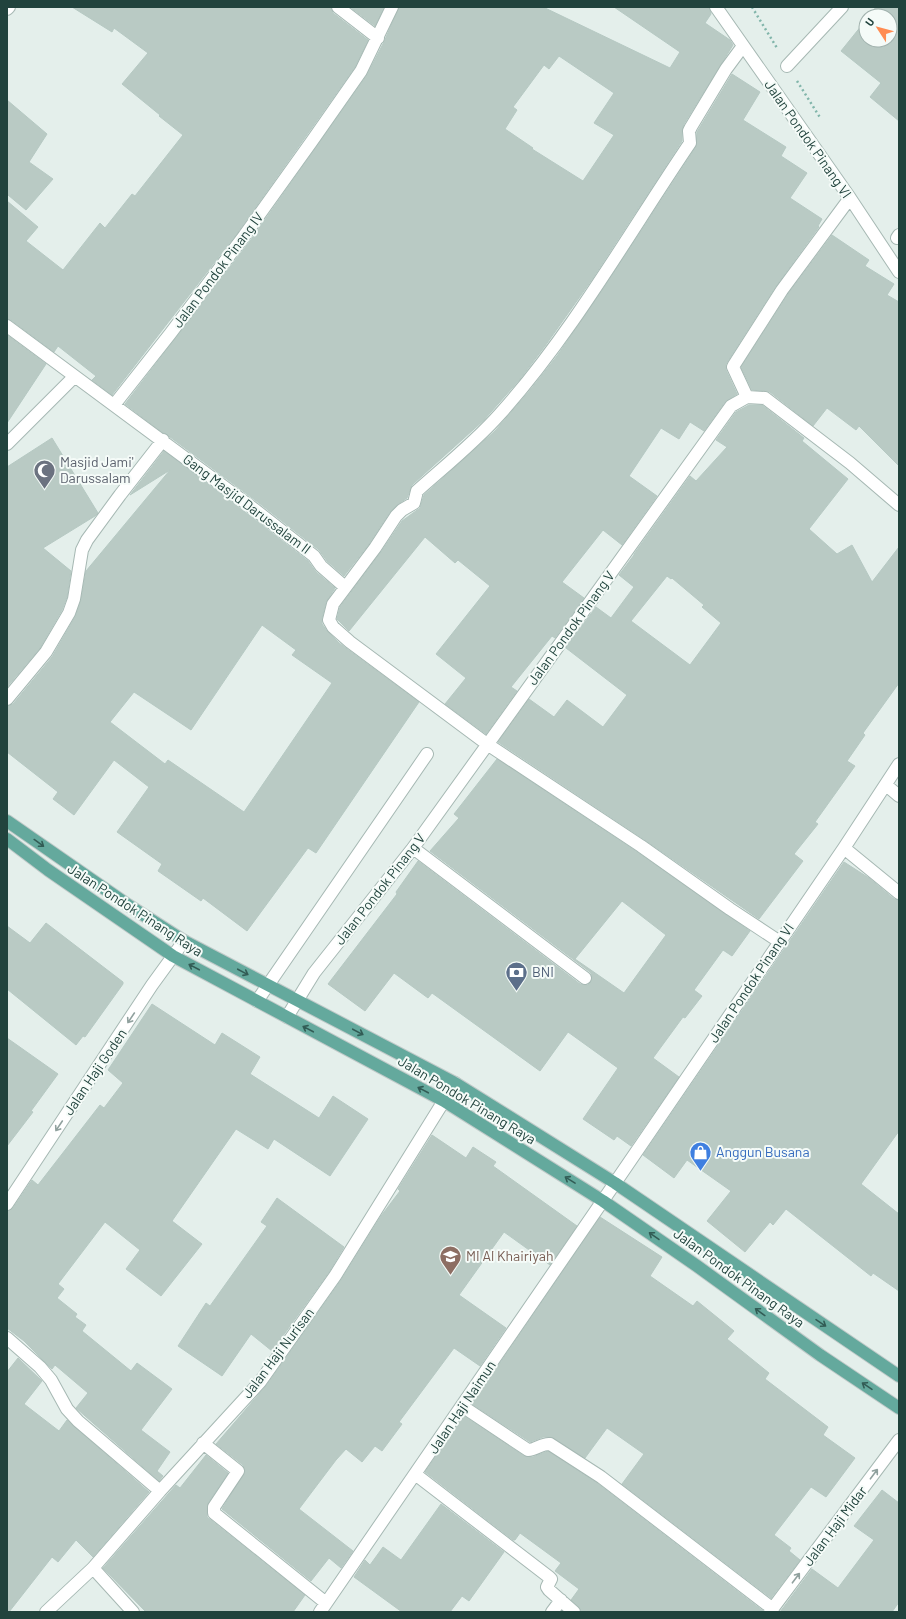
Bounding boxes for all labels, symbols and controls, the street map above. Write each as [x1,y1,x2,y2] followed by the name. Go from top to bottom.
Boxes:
[858,8,898,48] north arrow
[862,15,877,28] text: U
[761,76,856,201] street label: Jalan Pondok Pinang VI
[169,209,267,331] street label: Jalan Pondok Pinang IV
[180,450,315,557] street label: Gang Masjid Darussalam II
[60,453,134,486] place label: Masjid Jami' Darussalam
[32,457,58,490] mosque icon: Masjid Jami' Darussalam
[524,567,618,688] street label: Jalan Pondok Pinang V
[331,830,428,948] street label: Jalan Pondok Pinang V
[33,839,44,848] one-way arrow
[65,860,206,960] street label: Jalan Pondok Pinang Raya
[704,920,797,1046] street label: Jalan Pondok Pinang VI
[504,959,530,992] bank icon: BNI
[188,963,200,970] one-way arrow
[532,963,554,980] place label: BNI
[237,969,249,976] one-way arrow
[126,1012,134,1024] one-way arrow
[303,1024,315,1032] one-way arrow
[59,1025,130,1118] street label: Jalan Haji Goden
[352,1029,364,1036] one-way arrow
[395,1052,539,1147] street label: Jalan Pondok Pinang Raya
[417,1086,429,1093] one-way arrow
[55,1120,63,1131] one-way arrow
[688,1139,714,1172] shop icon: Anggun Busana
[716,1143,810,1160] place label: Anggun Busana
[564,1176,575,1184] one-way arrow
[671,1224,808,1331] street label: Jalan Pondok Pinang Raya
[649,1232,660,1240] one-way arrow
[438,1243,464,1276] school or university icon: MI Al Khairiyah
[466,1247,553,1264] place label: MI Al Khairiyah
[238,1304,317,1401] street label: Jalan Haji Nurisan
[755,1308,766,1316] one-way arrow
[816,1319,827,1327] one-way arrow
[424,1357,499,1457] street label: Jalan Haji Naimun
[861,1382,872,1390] one-way arrow
[870,1468,878,1479] one-way arrow
[799,1482,870,1569] street label: Jalan Haji Midar
[792,1572,800,1583] one-way arrow

